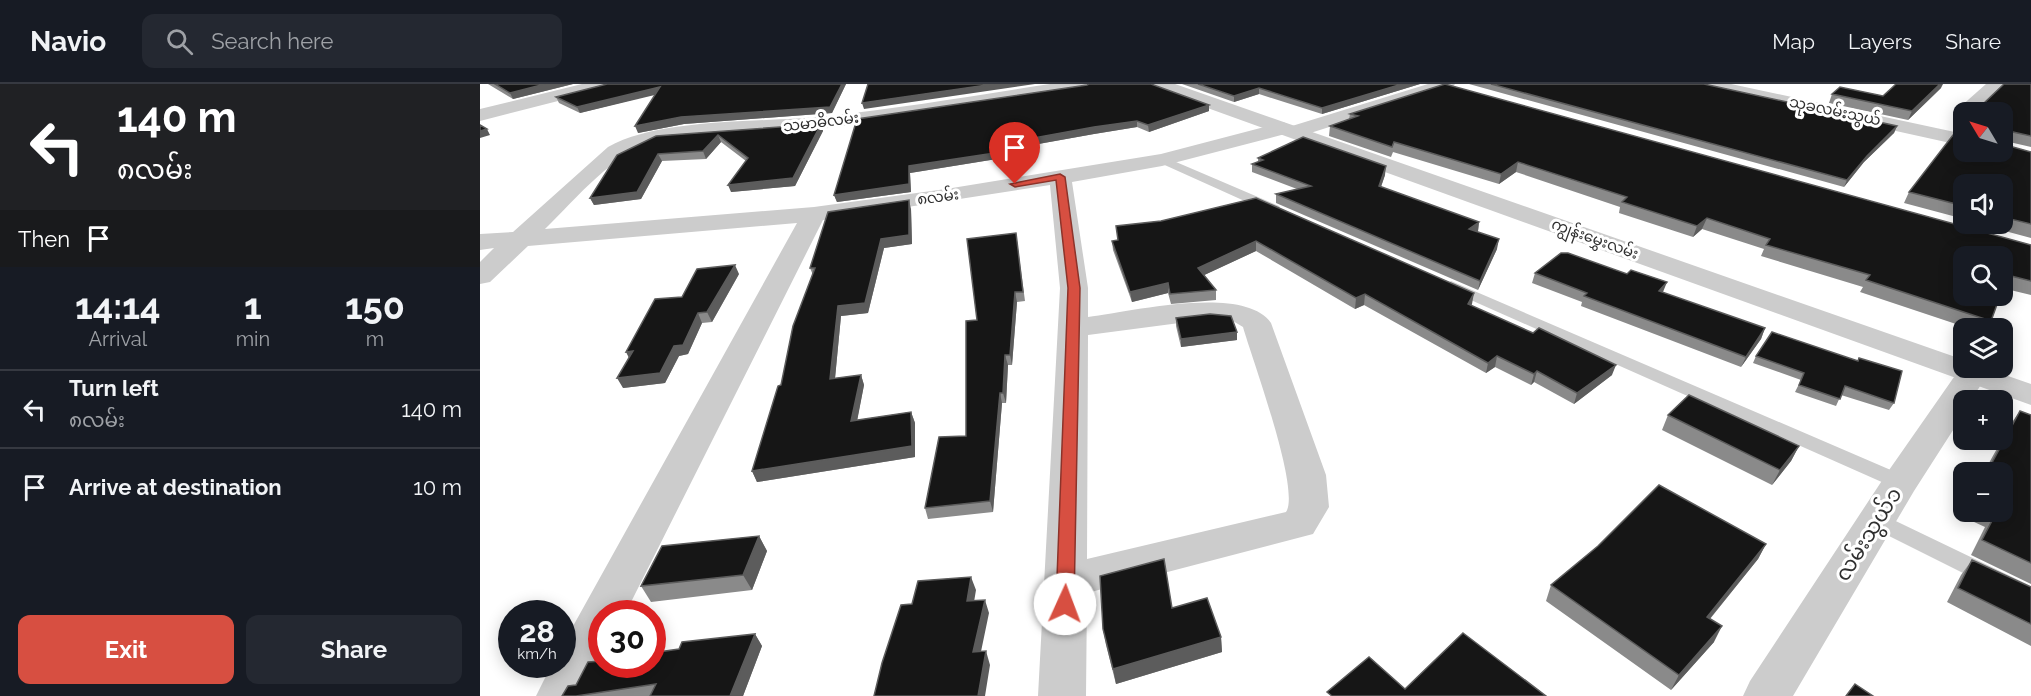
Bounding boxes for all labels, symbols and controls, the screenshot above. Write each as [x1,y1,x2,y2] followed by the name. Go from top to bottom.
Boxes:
[142,14,562,68] search box
[30,25,106,58] text: Navio
[163,25,196,58] icon: search
[211,28,333,54] text: Search here
[1772,29,1815,54] text: Map
[1848,29,1912,54] text: Layers
[1945,29,2001,54] text: Share
[1787,92,1883,132] street label: သုခလမ်းသွယ်
[117,93,237,142] text: 140 m
[1953,102,2013,162] north arrow
[1953,102,2013,522] map controls
[782,107,860,136] street label: သမာဓိလမ်း
[18,108,96,186] icon: left
[989,122,1040,184] pin
[998,131,1031,164] icon: arrive
[117,154,193,185] text: ၈လမ်း
[1953,174,2013,234] button: sound
[916,184,960,209] street label: ၈လမ်း
[1548,214,1641,267] street label: ကျွန်းမွှေးလမ်း
[82,222,115,255] icon: arrive
[18,226,70,252] text: Then
[1953,246,2013,306] button: search
[75,285,161,327] text: 14:14
[244,285,262,327] text: 1
[345,285,405,327] text: 150
[1953,318,2013,378] button: layers
[88,327,147,351] text: Arrival
[236,327,270,351] text: min
[366,327,384,351] text: m
[69,375,159,401] text: Turn left
[1953,390,2013,450] button: +
[18,393,51,426] icon: left
[401,396,462,422] text: 140 m
[69,408,125,432] text: ၈လမ်း
[1953,462,2013,522] button: −
[18,471,51,504] icon: arrive
[69,474,282,500] text: Arrive at destination
[413,474,462,500] text: 10 m
[1827,481,1910,587] street label: လမ်းသွယ်၁
[1033,572,1097,636] position arrow
[588,600,666,678] speed limit sign: 30
[519,614,555,649] text: 28
[18,615,234,684] button: Exit
[246,615,462,684] button: Share
[517,645,557,663] text: km/h

